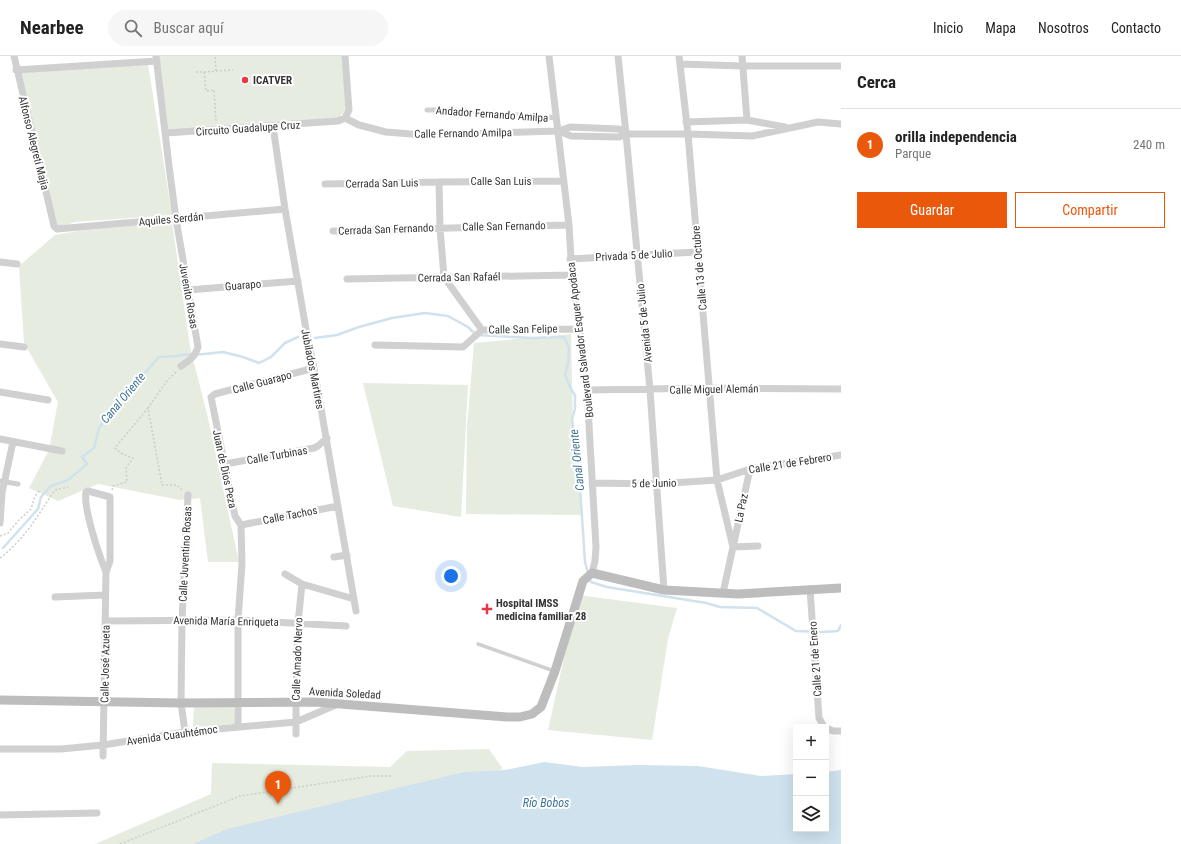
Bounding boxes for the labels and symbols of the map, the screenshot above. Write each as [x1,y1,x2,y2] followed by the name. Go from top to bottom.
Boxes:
[253,74,292,87] place label: ICATVER
[240,75,250,85] marker: ICATVER
[16,95,51,191] street label: Alfonso Alegreti Majia
[435,104,549,125] street label: Andador Fernando Amilpa
[195,118,301,139] street label: Circuito Guadalupe Cruz
[414,126,512,141] street label: Calle Fernando Amilpa
[471,175,531,188] street label: Calle San Luis
[345,176,419,191] street label: Cerrada San Luis
[138,210,204,229] street label: Aquiles Serdán
[462,219,546,234] street label: Calle San Fernando
[338,221,435,238] street label: Cerrada San Fernando
[689,225,710,311] street label: Calle 13 de Octubre
[595,247,673,264] street label: Privada 5 de Julio
[565,261,596,418] street label: Boulevard Salvador Esquer Apodaca
[176,262,201,330] street label: Juvenito Rosas
[418,270,500,285] street label: Cerrada San Rafaél
[224,277,262,294] street label: Guarapo
[634,282,655,363] street label: Avenida 5 de Julio
[488,322,558,337] street label: Calle San Felipe
[298,328,327,410] street label: Jubilados Martires
[231,368,294,397] street label: Calle Guarapo
[98,369,149,426] water label: Canal Oriente
[669,382,759,397] street label: Calle Miguel Alemán
[567,428,587,492] water label: Canal Oriente
[210,429,239,510] street label: Juan de Dios Peza
[246,444,308,467] street label: Calle Turbinas
[748,450,833,476] street label: Calle 21 de Febrero
[631,477,677,490] street label: 5 de Junio
[732,492,751,524] street label: La Paz
[262,504,318,527] street label: Calle Tachos
[177,506,194,602] street label: Calle Juventino Rosas
[441,566,461,586] your location
[496,597,587,623] place label: Hospital IMSS medicina familiar 28
[481,603,493,615] marker: Hospital IMSS medicina familiar 28
[173,614,279,629] street label: Avenida María Enriqueta
[290,617,305,701] street label: Calle Amado Nervo
[806,620,825,697] street label: Calle 21 de Enero
[98,625,113,703] street label: Calle José Azueta
[309,685,381,702] street label: Avenida Soledad
[126,723,218,748] street label: Avenida Cuauhtémoc
[265,771,291,804] pin: 1
[523,796,569,810] water label: Río Bobos

